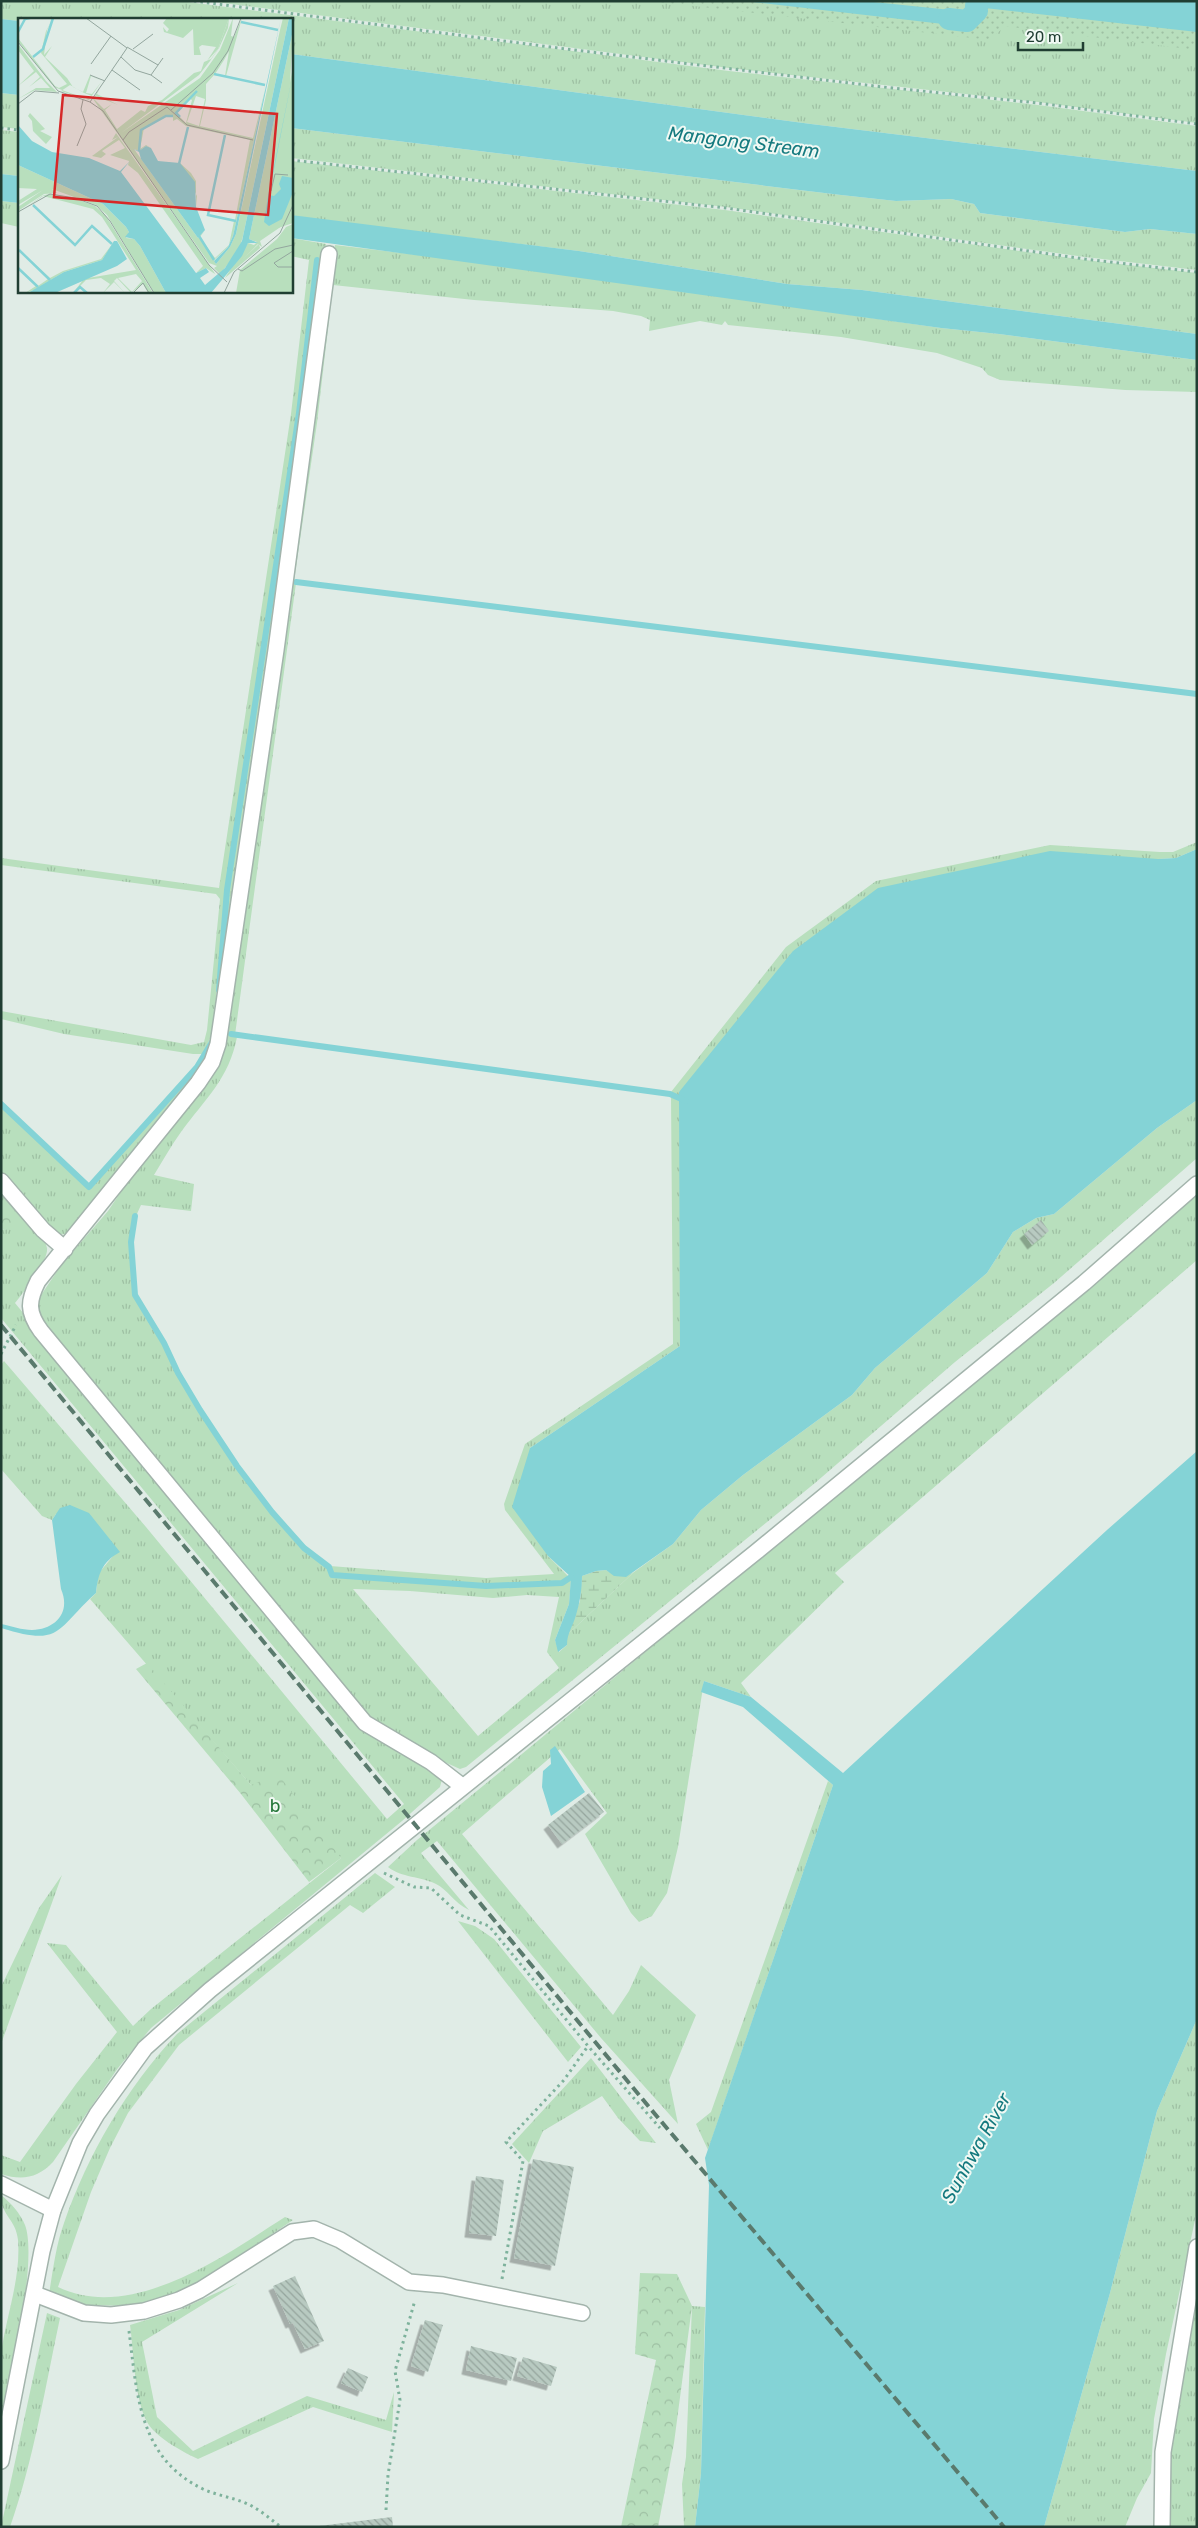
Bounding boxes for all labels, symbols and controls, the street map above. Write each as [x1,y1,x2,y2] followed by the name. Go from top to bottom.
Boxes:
[18,18,292,292] inset map
[1018,20,1083,52] scale bar
[1026,28,1061,46] text: 20 m
[667,121,821,163] water label: Mangong Stream
[270,1795,280,1817] park label: b
[936,2088,1016,2207] water label: Sunhwa River

